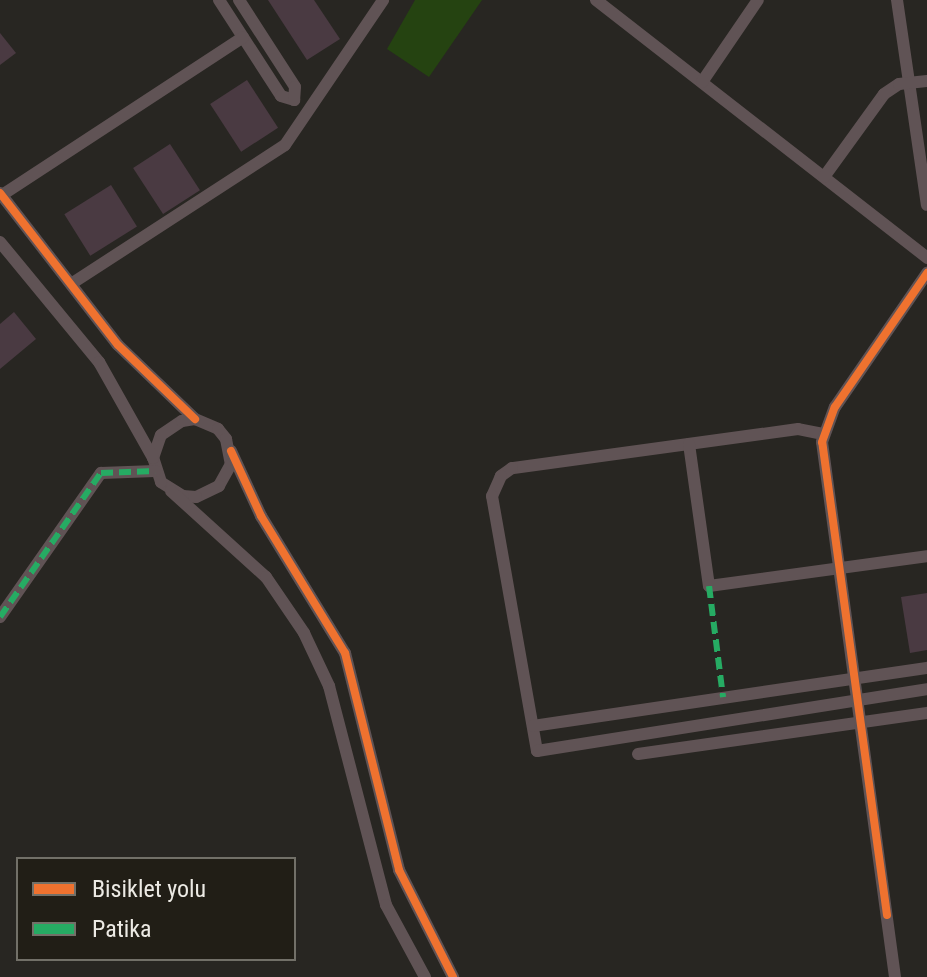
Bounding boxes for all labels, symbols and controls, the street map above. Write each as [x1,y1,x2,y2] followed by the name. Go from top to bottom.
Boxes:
[16,857,296,961] legend
[92,875,206,903] text: Bisiklet yolu
[92,915,152,943] text: Patika

